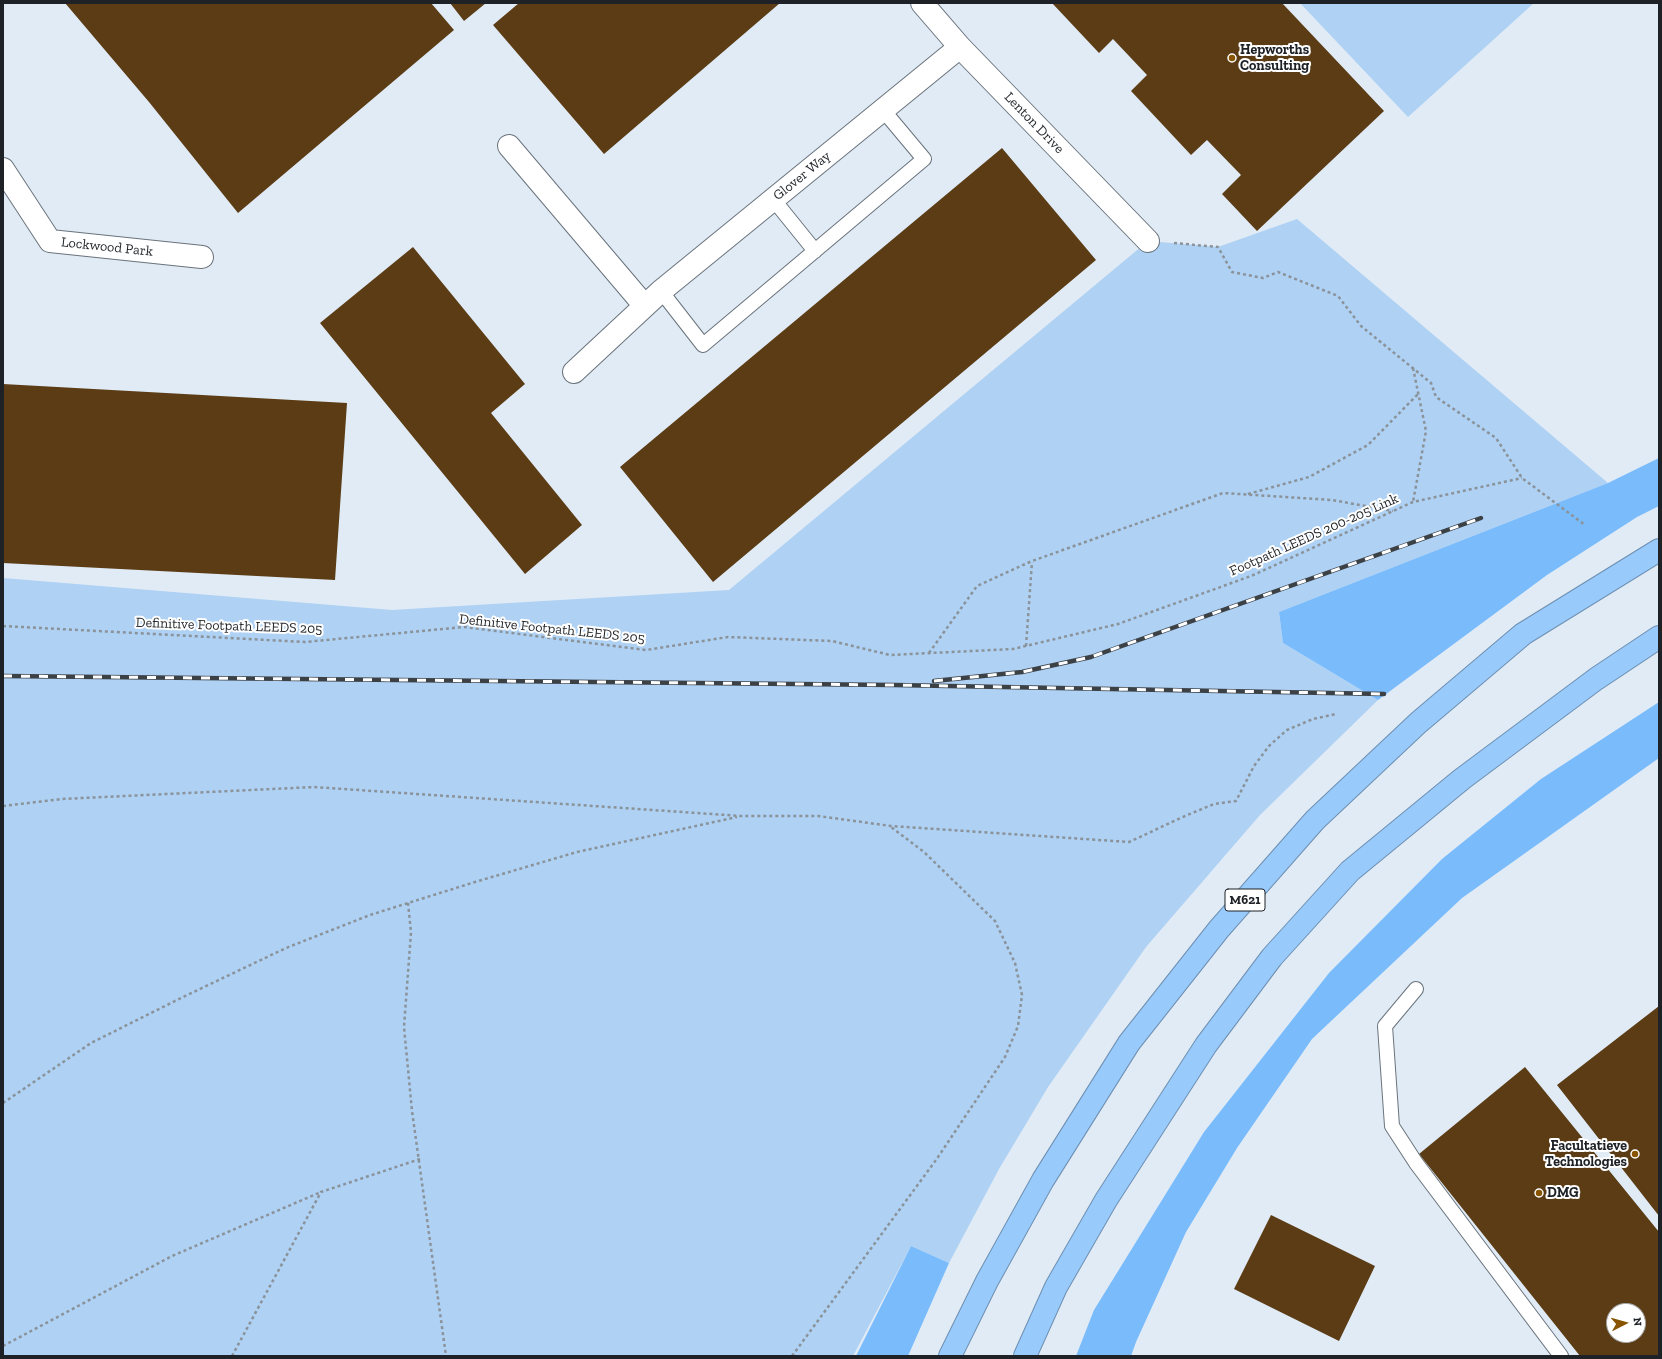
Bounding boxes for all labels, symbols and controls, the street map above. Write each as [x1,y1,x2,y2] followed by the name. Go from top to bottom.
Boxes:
[1240,42,1309,74] place label: Hepworths Consulting
[1227,53,1237,63] marker: Hepworths Consulting
[1001,89,1067,157] street label: Lenton Drive
[770,148,834,204] street label: Glover Way
[60,234,154,260] street label: Lockwood Park
[1227,490,1401,580] street label: Footpath LEEDS 200-205 Link
[458,611,646,647] street label: Definitive Footpath LEEDS 205
[135,614,323,638] street label: Definitive Footpath LEEDS 205
[1225,889,1265,911] road number: M621
[1545,1138,1627,1170] place label: Facultatieve Technologies
[1630,1149,1640,1159] marker: Facultatieve Technologies
[1547,1185,1579,1201] place label: DMG
[1534,1188,1544,1198] marker: DMG
[1606,1303,1646,1343] north arrow
[1631,1317,1644,1327] text: N

